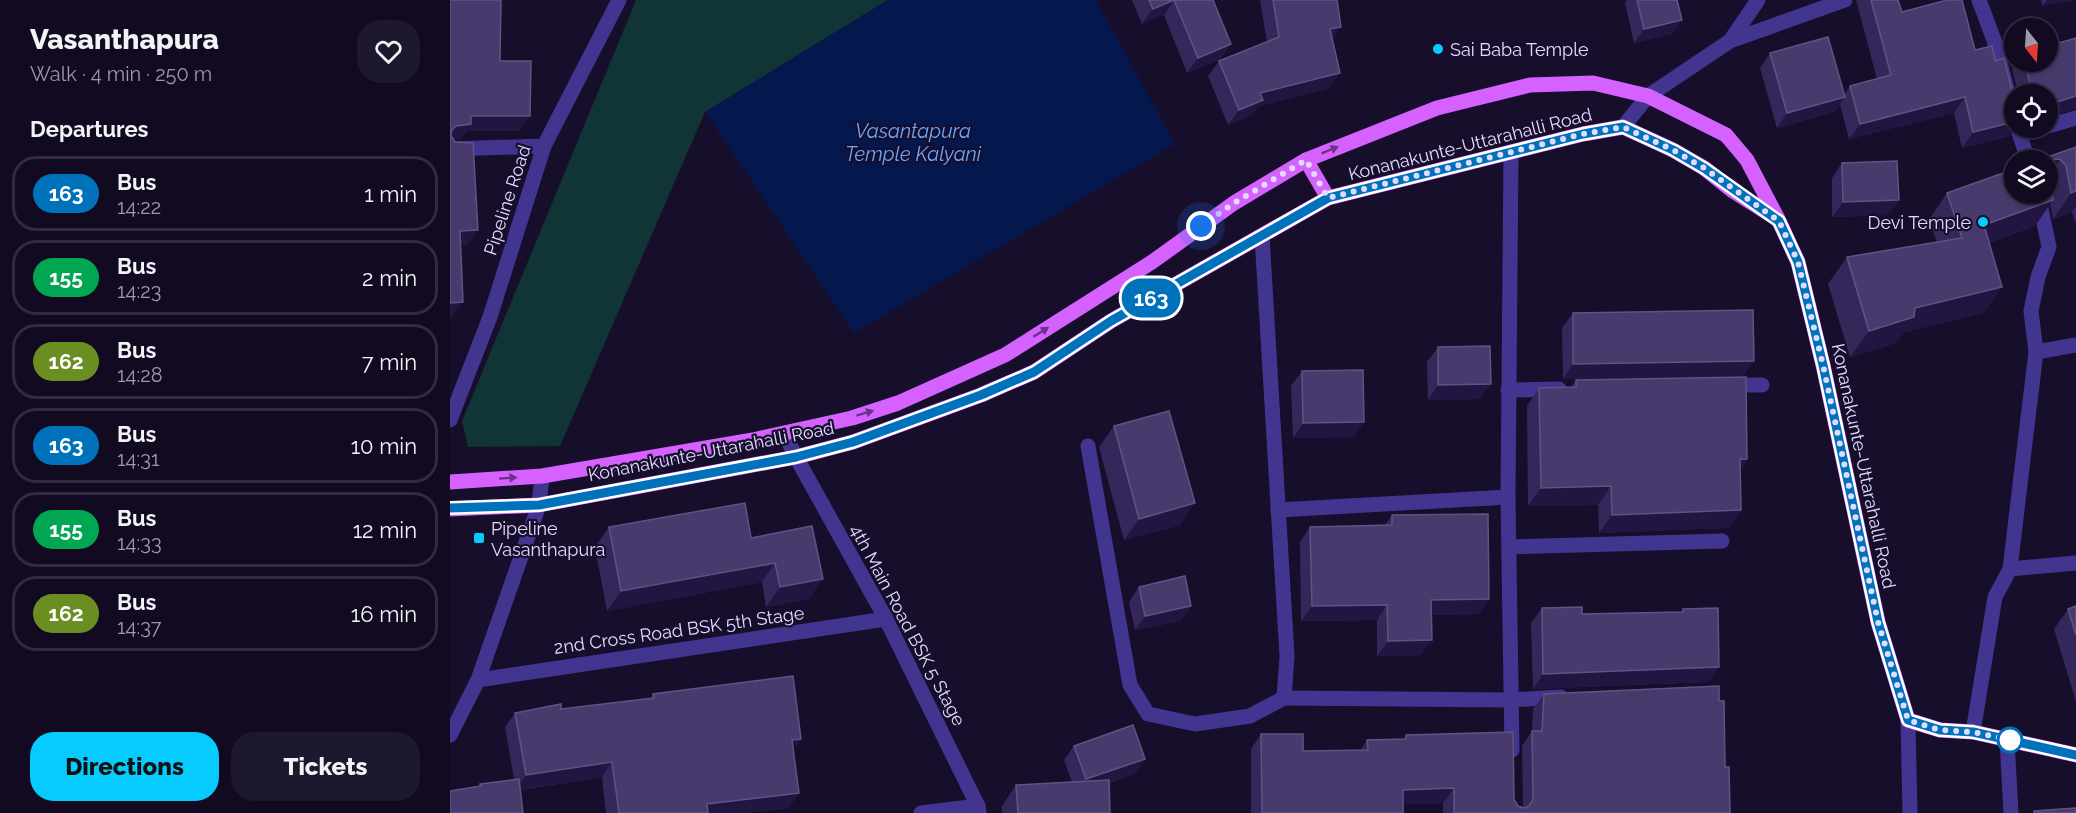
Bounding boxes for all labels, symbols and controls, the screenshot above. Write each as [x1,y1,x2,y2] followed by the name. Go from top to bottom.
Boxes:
[2004,18,2058,72] north arrow
[2004,18,2058,204] map controls
[357,20,420,83] button: heart
[30,23,219,56] text: Vasanthapura
[1450,39,1589,60] place label: Sai Baba Temple
[1431,42,1445,56] marker: Sai Baba Temple
[30,62,212,86] text: Walk · 4 min · 250 m
[2004,84,2058,138] button: locate
[1346,104,1594,184] street label: Konanakunte-Uttarahalli Road
[30,116,148,142] text: Departures
[845,119,982,166] water label: Vasantapura Temple Kalyani
[479,142,535,258] street label: Pipeline Road
[1322,145,1340,155] one-way arrow
[2004,150,2058,204] button: layers
[117,169,156,195] text: Bus
[49,181,83,206] text: 163
[364,181,417,207] text: 1 min
[117,195,161,219] text: 14:22
[1186,211,1216,241] your location
[1868,212,1971,233] place label: Devi Temple
[1976,215,1990,229] marker: Devi Temple
[117,253,156,279] text: Bus
[49,265,83,290] text: 155
[362,265,417,291] text: 2 min
[1116,278,1186,318] line badge: 163
[117,279,161,303] text: 14:23
[1134,286,1168,311] text: 163
[1033,326,1049,338] one-way arrow
[117,337,156,363] text: Bus
[1828,341,1900,591] street label: Konanakunte-Uttarahalli Road
[49,349,83,374] text: 162
[362,349,417,375] text: 7 min
[117,363,163,387] text: 14:28
[856,408,874,418] one-way arrow
[586,417,836,485] street label: Konanakunte-Uttarahalli Road
[117,421,156,447] text: Bus
[49,433,83,458] text: 163
[351,433,417,459] text: 10 min
[117,447,159,471] text: 14:31
[499,473,518,483] one-way arrow
[117,505,156,531] text: Bus
[49,517,83,542] text: 155
[353,517,417,543] text: 12 min
[491,518,605,560] place label: Pipeline Vasanthapura
[846,521,970,730] street label: 4th Main Road BSK 5 Stage
[117,531,162,555] text: 14:33
[472,531,486,545] marker: Pipeline Vasanthapura
[117,589,156,615] text: Bus
[49,601,83,626] text: 162
[351,601,417,627] text: 16 min
[552,602,806,658] street label: 2nd Cross Road BSK 5th Stage
[117,615,162,639] text: 14:37
[1997,727,2023,753] unlabelled marker
[30,732,219,801] button: Directions
[231,732,420,801] button: Tickets

